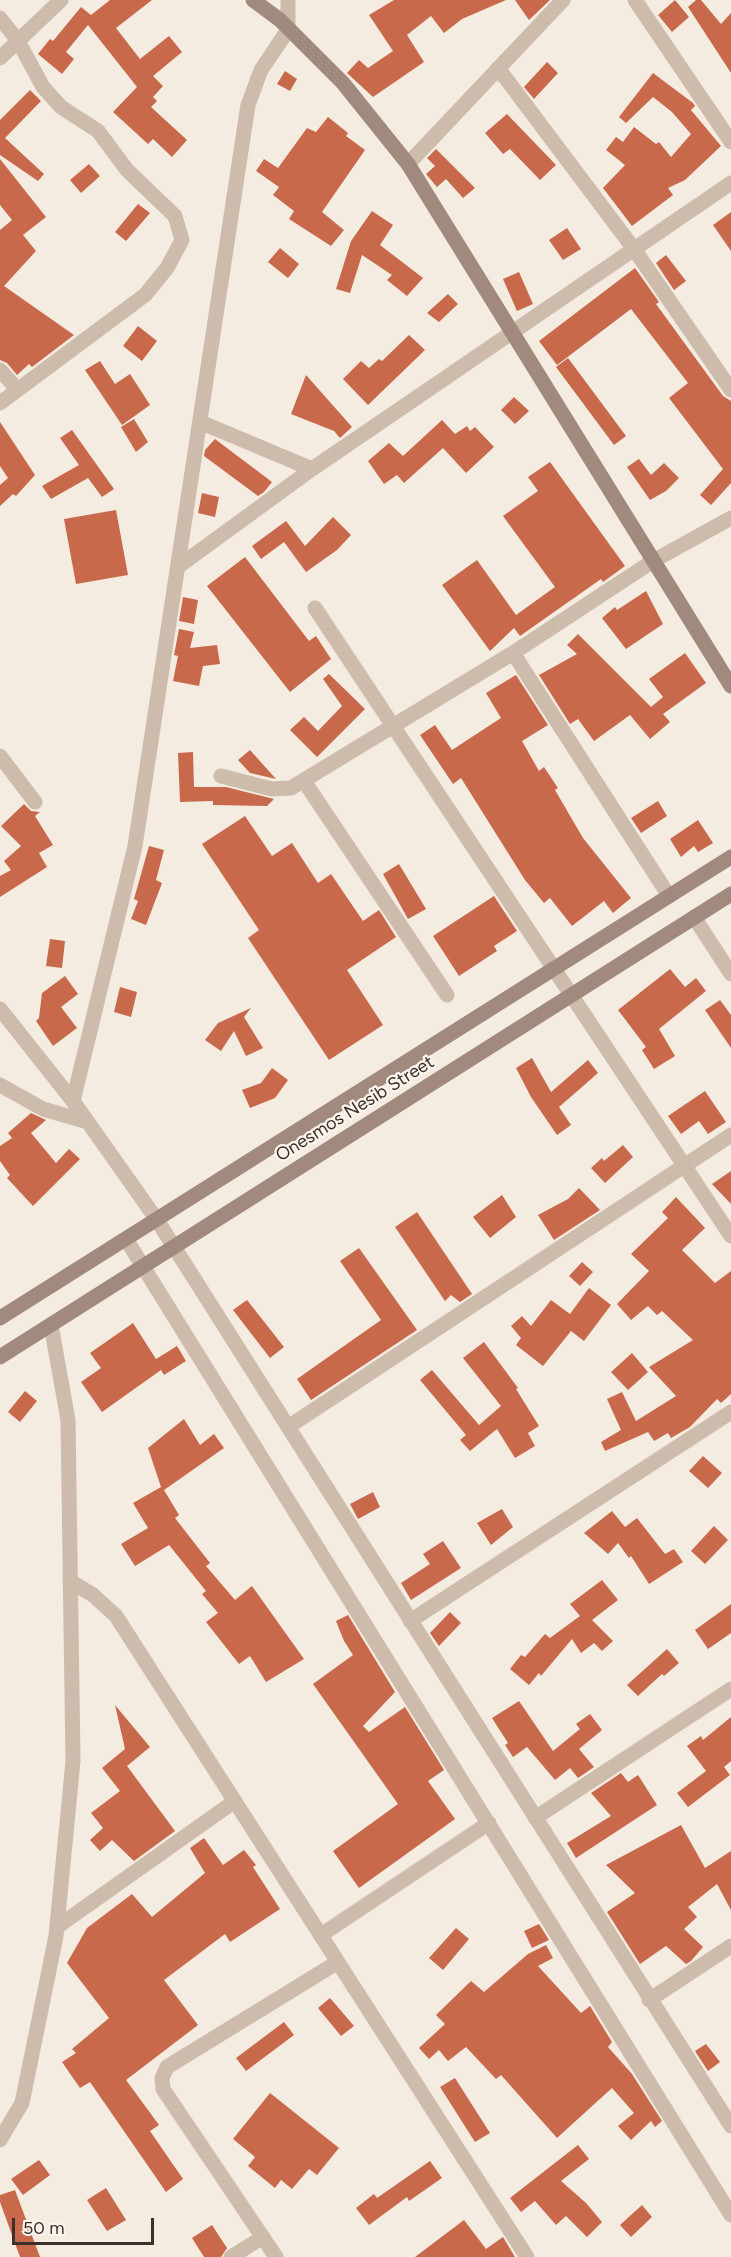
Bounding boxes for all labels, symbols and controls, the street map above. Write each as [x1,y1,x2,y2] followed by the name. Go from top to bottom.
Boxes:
[272,1051,438,1167] street label: Onesmos Nesib Street
[15,2206,158,2244] scale bar
[23,2217,65,2239] text: 50 m

